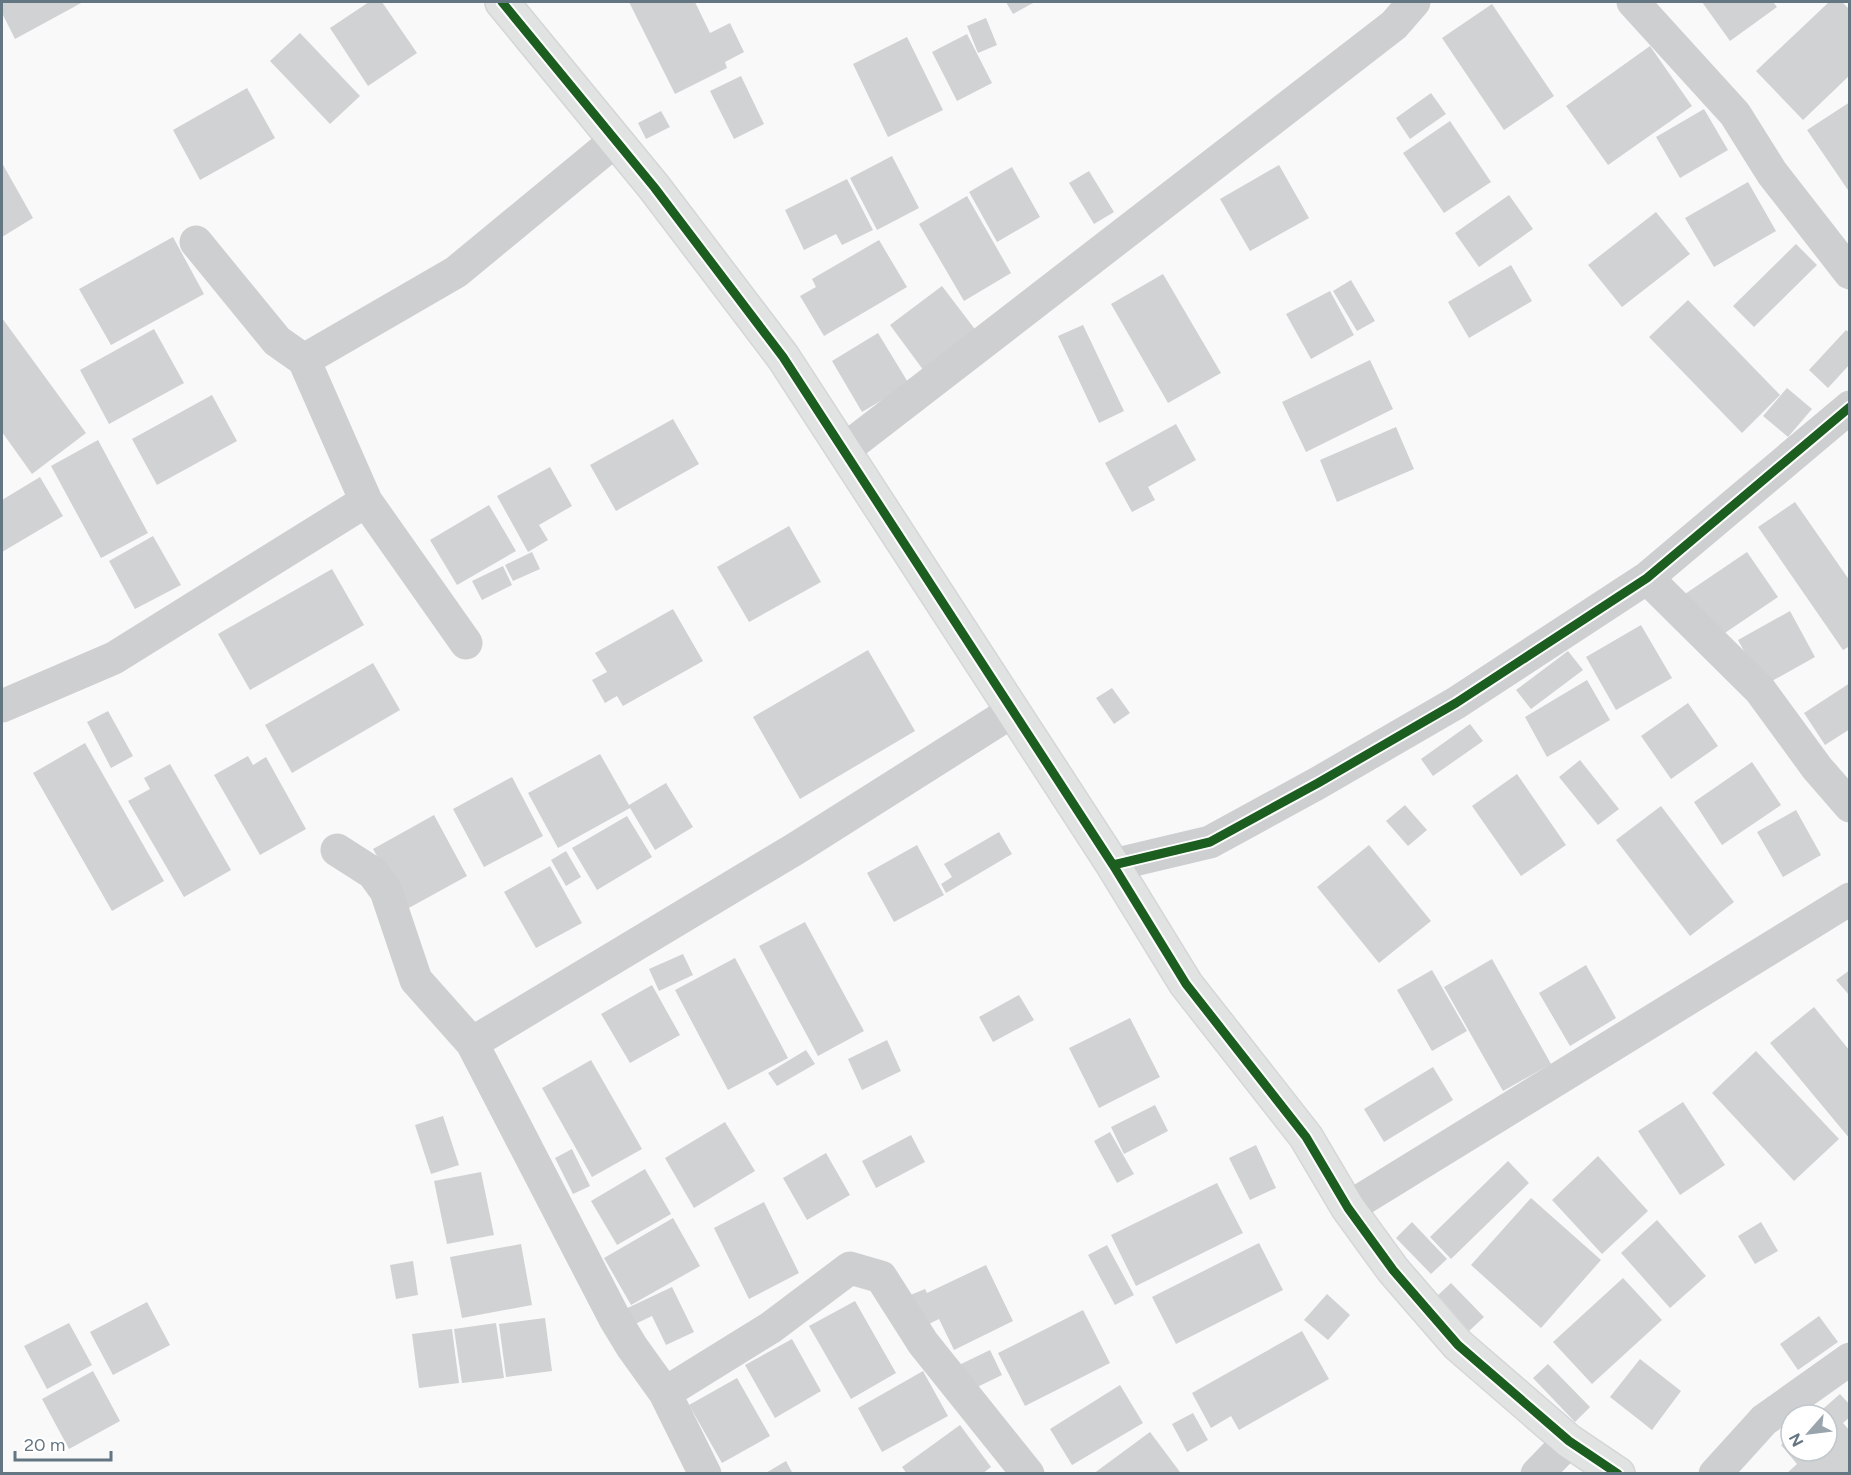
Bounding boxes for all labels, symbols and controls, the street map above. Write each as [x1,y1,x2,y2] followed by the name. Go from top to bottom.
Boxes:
[1779,1403,1839,1463] north arrow
[15,1424,111,1462] scale bar
[1785,1430,1807,1450] text: N
[24,1434,65,1456] text: 20 m

